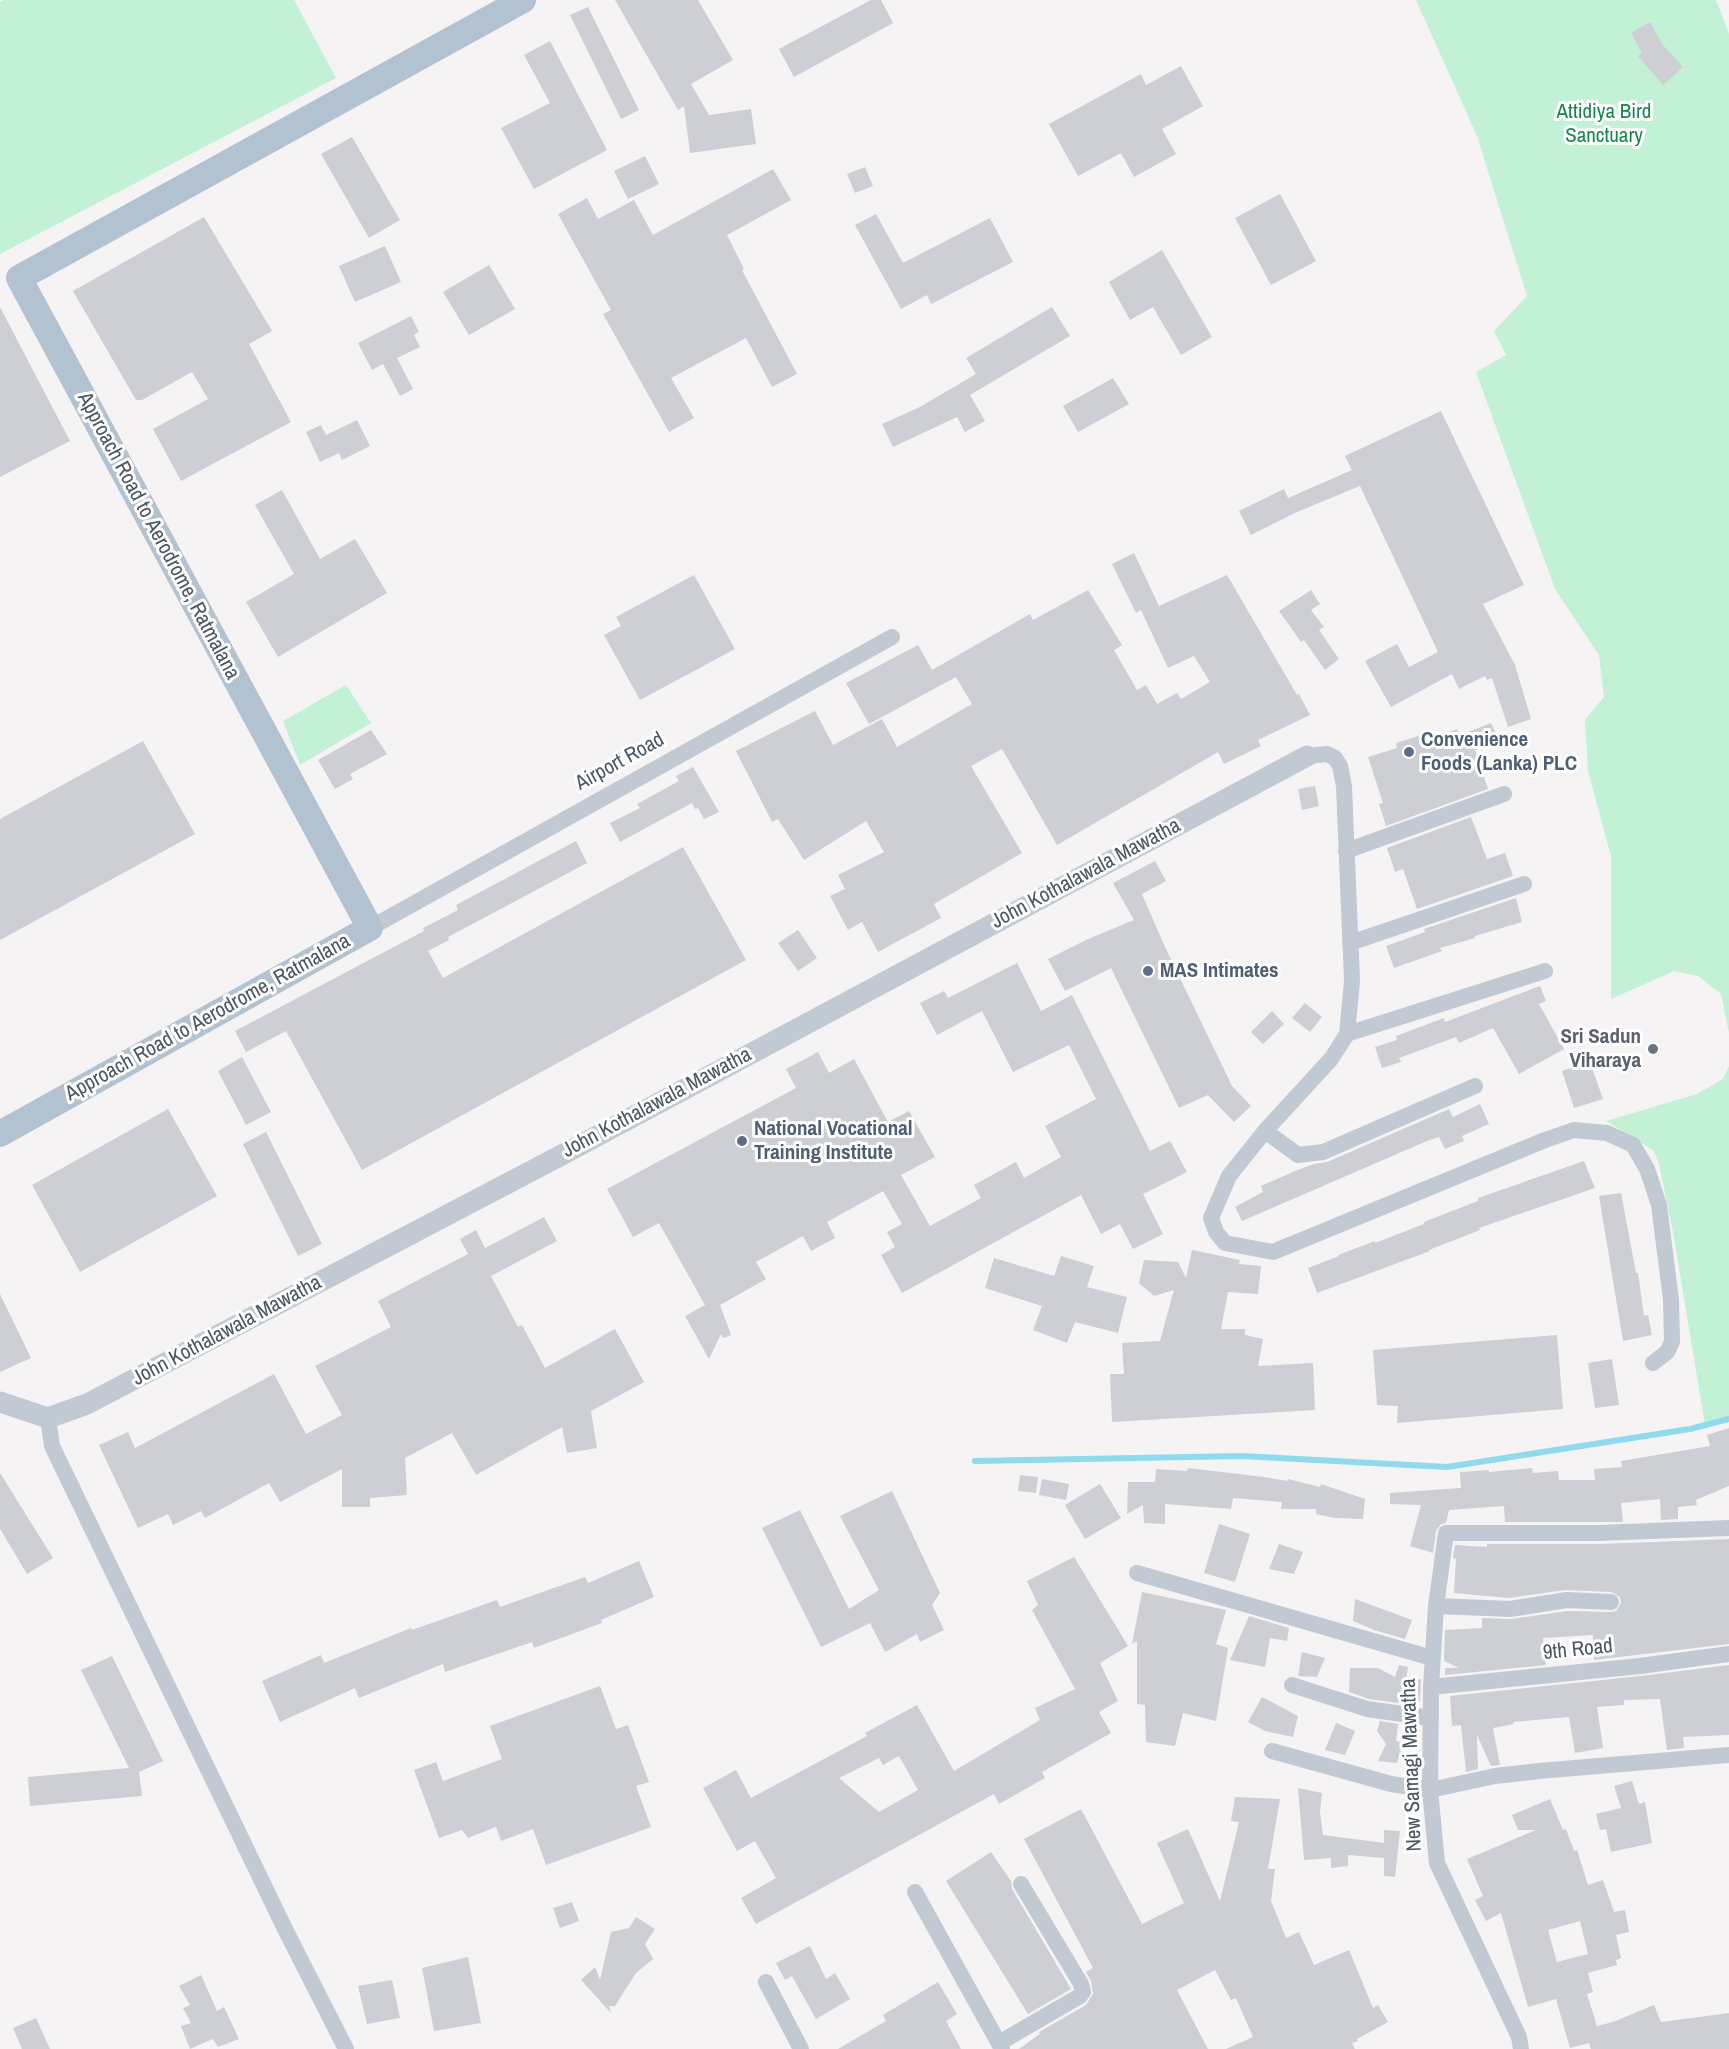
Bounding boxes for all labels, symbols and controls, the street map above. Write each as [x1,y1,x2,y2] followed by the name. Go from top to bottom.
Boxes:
[1557,99,1651,149] park label: Attidiya Bird Sanctuary
[71,388,245,684] street label: Approach Road to Aerodrome, Ratmalana
[571,727,669,797] street label: Airport Road
[1421,727,1577,777] place label: Convenience Foods (Lanka) PLC
[1402,745,1416,759] marker: Convenience Foods (Lanka) PLC
[987,813,1185,935] street label: John Kothalawala Mawatha
[61,929,355,1107] street label: Approach Road to Aerodrome, Ratmalana
[1160,958,1279,984] place label: MAS Intimates
[1141,964,1155,978] marker: MAS Intimates
[1561,1024,1641,1074] place label: Sri Sadun Viharaya
[558,1042,756,1164] street label: John Kothalawala Mawatha
[1646,1042,1660,1056] marker: Sri Sadun Viharaya
[754,1116,913,1166] place label: National Vocational Training Institute
[735,1134,749,1148] marker: National Vocational Training Institute
[128,1270,326,1392] street label: John Kothalawala Mawatha
[1542,1634,1614,1666] street label: 9th Road
[1396,1678,1428,1852] street label: New Samagi Mawatha

